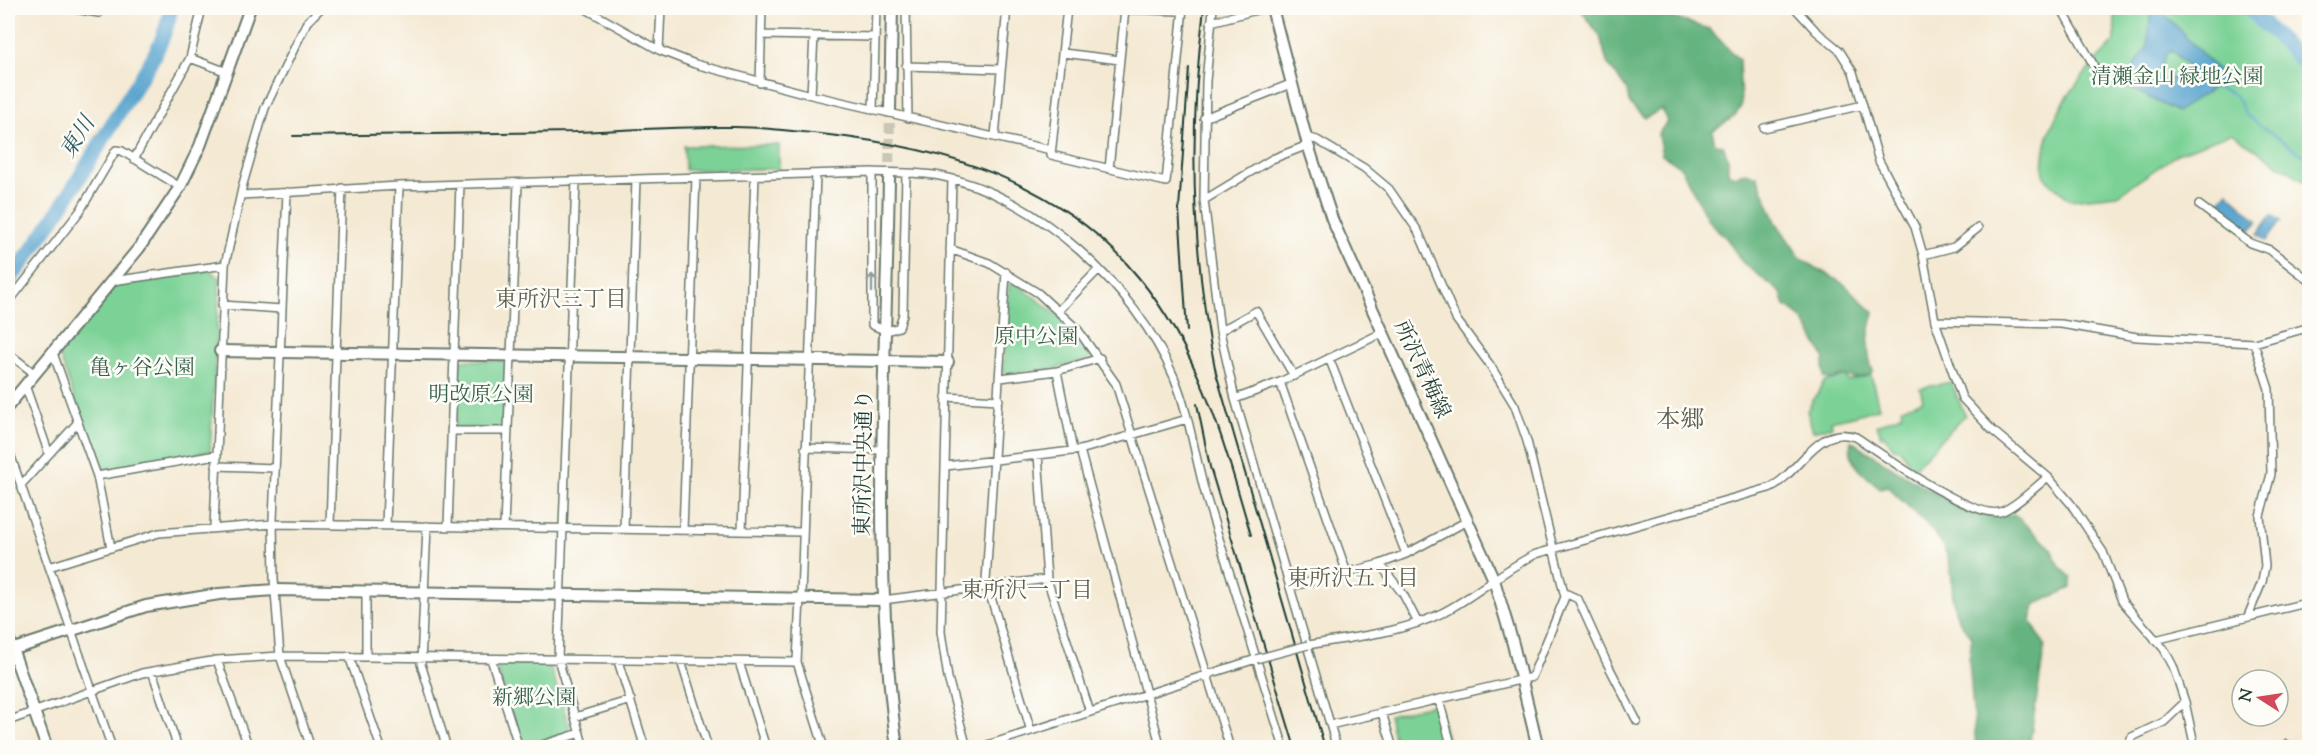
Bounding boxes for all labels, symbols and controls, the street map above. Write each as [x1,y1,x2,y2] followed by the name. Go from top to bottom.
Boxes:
[2091,63,2263,93] park label: 清瀬金山 緑地公園
[54,109,105,165] water label: 東川
[866,274,878,294] one-way arrow
[495,285,627,317] district label: 東所沢三丁目
[1385,316,1457,424] street label: 所沢青梅線
[994,323,1078,353] park label: 原中公園
[90,354,195,384] park label: 亀ヶ谷公園
[429,381,534,411] park label: 明改原公園
[849,389,881,537] street label: 東所沢中央通り
[1656,404,1704,438] district label: 本郷
[1287,564,1419,596] district label: 東所沢五丁目
[961,576,1093,608] district label: 東所沢一丁目
[2230,668,2290,728] north arrow
[492,684,576,714] park label: 新郷公園
[2235,687,2260,704] text: N

